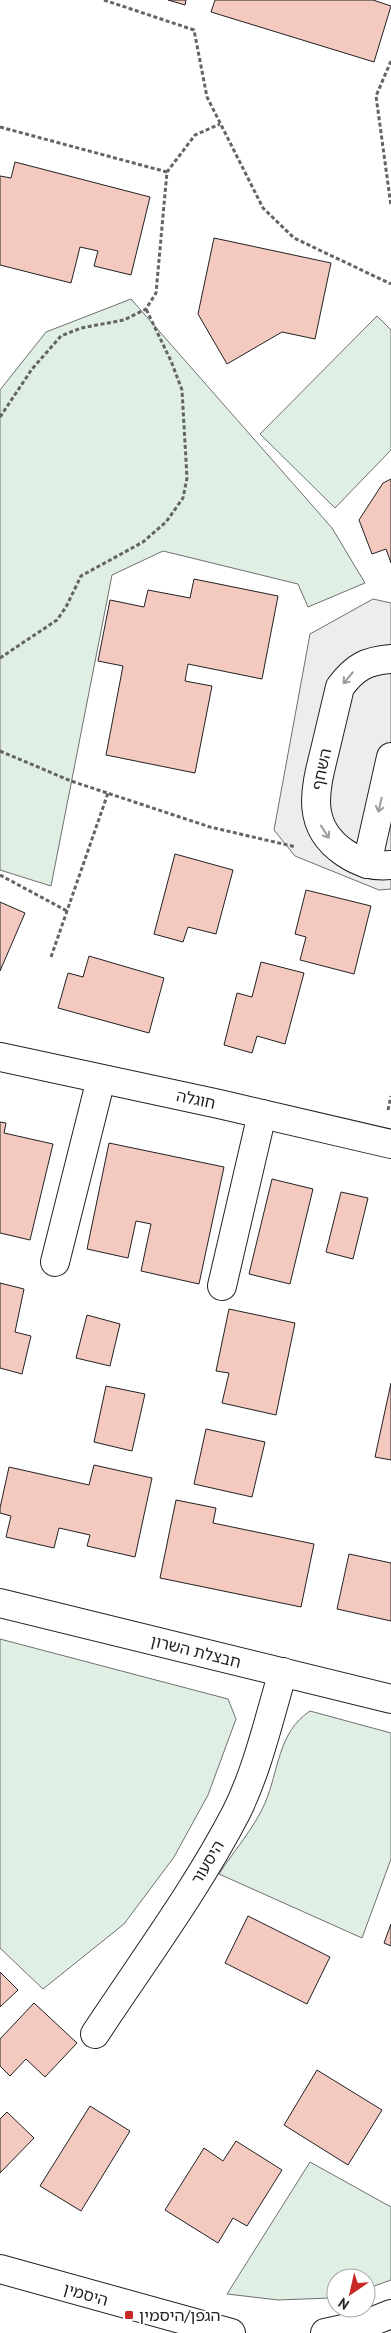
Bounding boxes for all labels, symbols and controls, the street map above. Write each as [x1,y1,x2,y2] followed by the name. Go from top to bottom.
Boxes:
[343,671,354,684] one-way arrow
[307,746,335,792] street label: השחף
[375,796,384,812] one-way arrow
[319,825,330,839] one-way arrow
[175,1085,217,1113] street label: חוגלה
[149,1630,243,1672] street label: חבצלת השרון
[186,1837,228,1887] street label: היסעור
[326,2268,376,2318] north arrow
[61,2278,111,2310] street label: היסמין
[335,2294,353,2314] text: N
[139,2305,221,2325] place label: הגפן/היסמין
[123,2309,135,2321] marker: הגפן/היסמין

